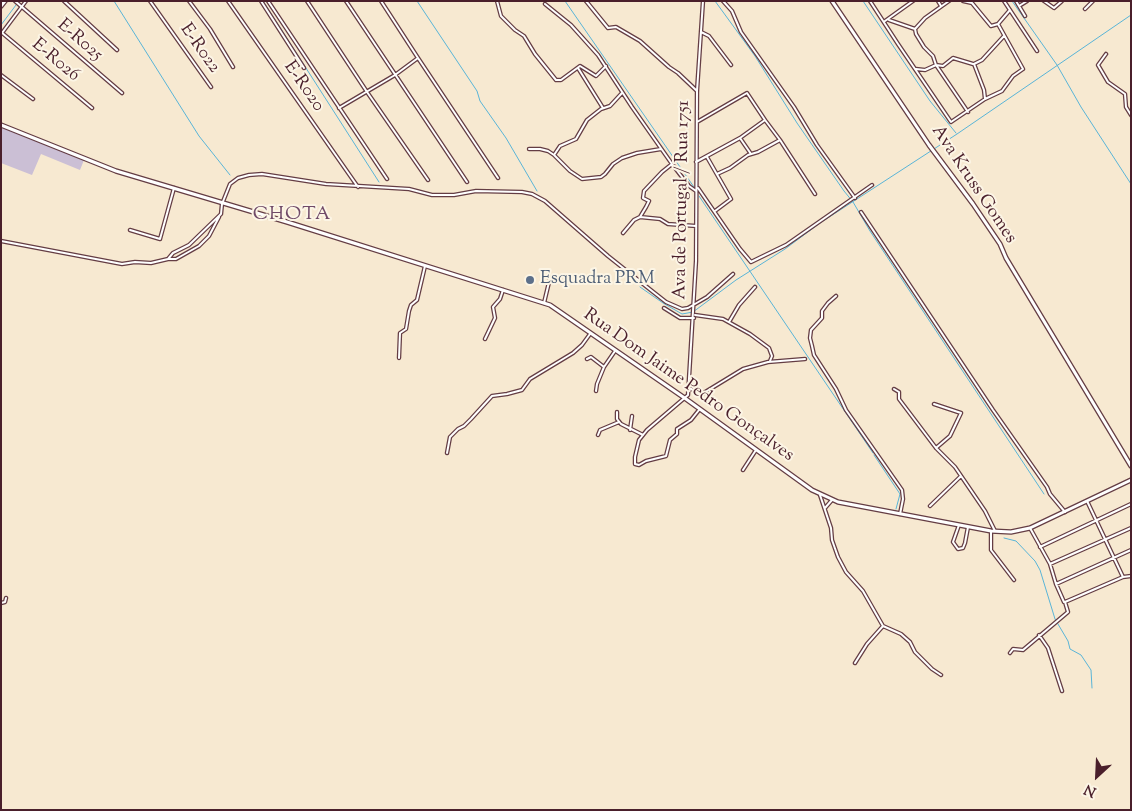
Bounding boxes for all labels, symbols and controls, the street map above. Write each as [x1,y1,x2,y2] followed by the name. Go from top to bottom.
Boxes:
[52,15,106,67] street label: E-R025
[174,20,224,78] street label: E-R022
[27,35,83,87] street label: E-R026
[278,58,328,116] street label: E-R020
[670,100,696,300] street label: Ava de Portugal / Rua 1751
[926,122,1020,248] street label: Ava Kruss Gomes
[252,205,332,227] district label: CHOTA
[540,269,655,291] place label: Esquadra PRM
[524,274,536,286] marker: Esquadra PRM
[579,305,797,467] street label: Rua Dom Jaime Pedro Gonçalves
[1072,751,1122,801] north arrow
[1081,778,1100,801] text: N

